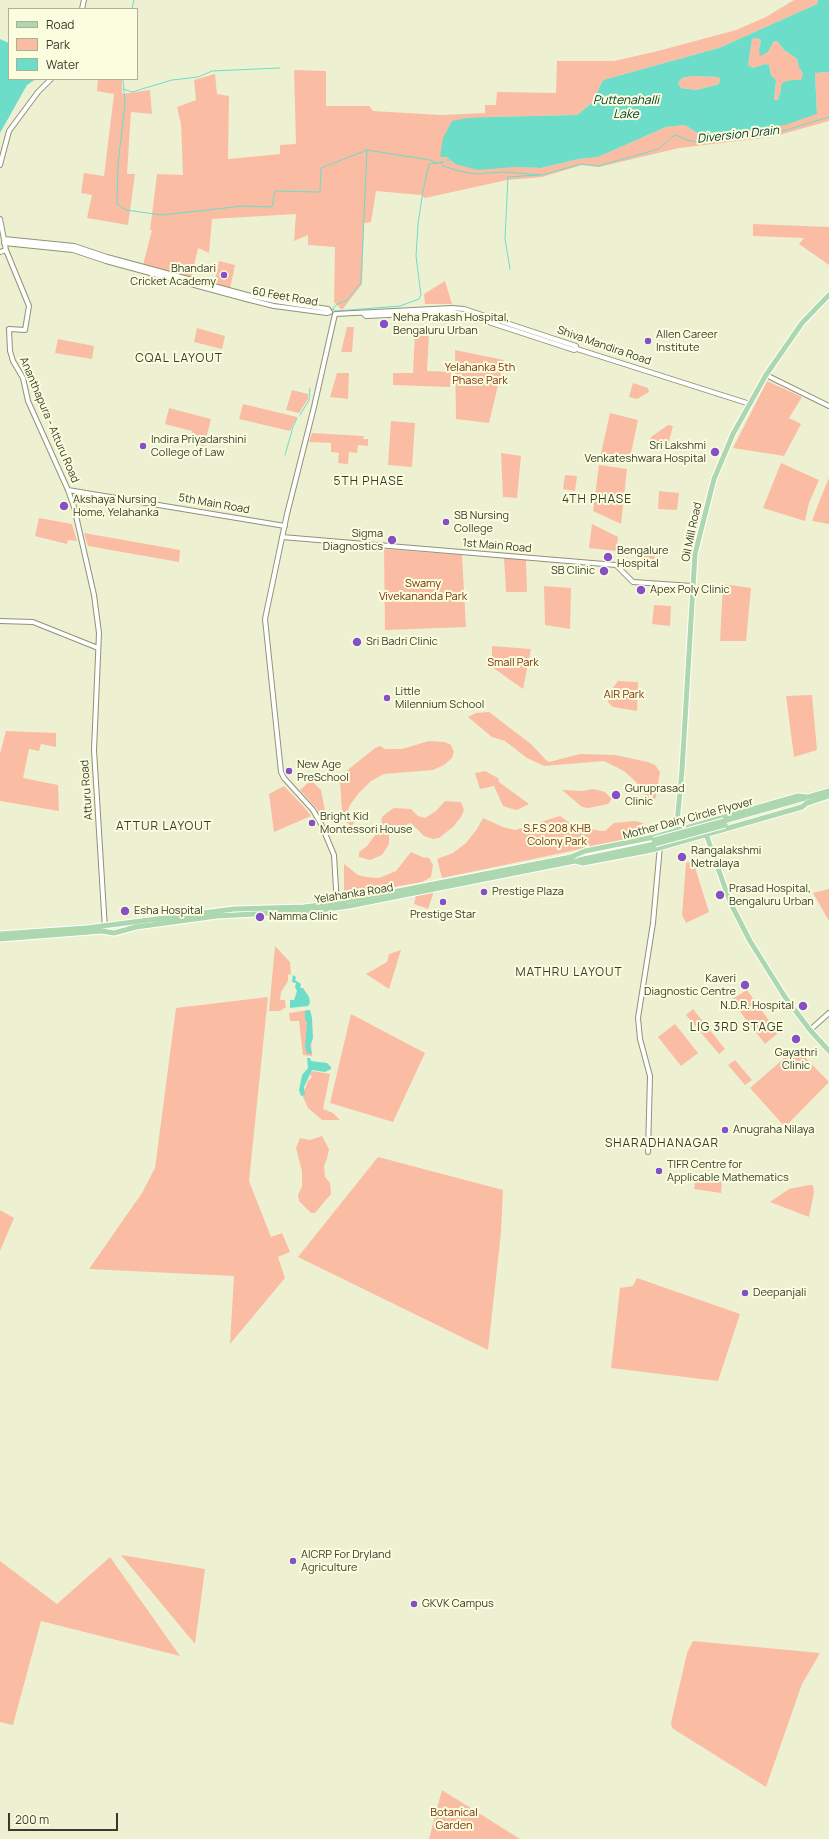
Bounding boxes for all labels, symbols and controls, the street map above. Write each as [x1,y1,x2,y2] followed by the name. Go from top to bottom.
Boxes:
[8,8,138,80] legend
[46,16,74,33] text: Road
[46,36,70,53] text: Park
[46,56,79,73] text: Water
[593,94,659,122] water label: Puttenahalli Lake
[696,124,780,146] water label: Diversion Drain
[130,262,216,288] place label: Bhandari Cricket Academy
[219,270,229,280] marker: Bhandari Cricket Academy
[251,285,319,309] street label: 60 Feet Road
[393,311,509,337] place label: Neha Prakash Hospital, Bengaluru Urban
[378,318,390,330] marker: Neha Prakash Hospital, Bengaluru Urban
[555,324,653,368] street label: Shiva Mandira Road
[656,328,718,354] place label: Allen Career Institute
[643,336,653,346] marker: Allen Career Institute
[135,352,223,366] district label: CQAL LAYOUT
[16,355,82,485] street label: Ananthapura - Atturu Road
[445,361,515,387] park label: Yelahanka 5th Phase Park
[151,433,246,459] place label: Indira Priyadarshini College of Law
[585,439,706,465] place label: Sri Lakshmi Venkateshwara Hospital
[138,441,148,451] marker: Indira Priyadarshini College of Law
[709,446,721,458] marker: Sri Lakshmi Venkateshwara Hospital
[334,475,404,489] district label: 5TH PHASE
[177,491,251,517] street label: 5th Main Road
[73,493,159,519] place label: Akshaya Nursing Home, Yelahanka
[562,493,632,507] district label: 4TH PHASE
[58,500,70,512] marker: Akshaya Nursing Home, Yelahanka
[679,501,705,563] street label: Oil Mill Road
[454,509,509,535] place label: SB Nursing College
[441,517,451,527] marker: SB Nursing College
[323,527,383,553] place label: Sigma Diagnostics
[386,534,398,546] marker: Sigma Diagnostics
[462,536,532,556] street label: 1st Main Road
[617,544,669,570] place label: Bengalure Hospital
[602,551,614,563] marker: Bengalure Hospital
[551,564,595,578] place label: SB Clinic
[598,565,610,577] marker: SB Clinic
[379,577,467,603] park label: Swamy Vivekananda Park
[650,583,730,597] place label: Apex Poly Clinic
[635,584,647,596] marker: Apex Poly Clinic
[366,635,438,649] place label: Sri Badri Clinic
[351,636,363,648] marker: Sri Badri Clinic
[487,656,539,670] park label: Small Park
[395,685,484,711] place label: Little Milennium School
[604,688,644,702] park label: AIR Park
[382,693,392,703] marker: Little Milennium School
[297,758,349,784] place label: New Age PreSchool
[78,759,96,821] street label: Atturu Road
[284,766,294,776] marker: New Age PreSchool
[625,782,685,808] place label: Guruprasad Clinic
[610,789,622,801] marker: Guruprasad Clinic
[621,795,755,843] street label: Mother Dairy Circle Flyover
[320,810,412,836] place label: Bright Kid Montessori House
[307,818,317,828] marker: Bright Kid Montessori House
[116,820,212,834] district label: ATTUR LAYOUT
[523,822,591,848] park label: S.F.S 208 KHB Colony Park
[691,844,761,870] place label: Rangalakshmi Netralaya
[676,851,688,863] marker: Rangalakshmi Netralaya
[314,881,394,907] street label: Yelahanka Road
[729,882,814,908] place label: Prasad Hospital, Bengaluru Urban
[492,885,564,899] place label: Prestige Plaza
[479,887,489,897] marker: Prestige Plaza
[714,889,726,901] marker: Prasad Hospital, Bengaluru Urban
[438,897,448,907] marker: Prestige Star
[134,904,203,918] place label: Esha Hospital
[119,905,131,917] marker: Esha Hospital
[410,908,476,922] place label: Prestige Star
[269,910,338,924] place label: Namma Clinic
[254,911,266,923] marker: Namma Clinic
[515,966,623,980] district label: MATHRU LAYOUT
[644,972,736,998] place label: Kaveri Diagnostic Centre
[739,979,751,991] marker: Kaveri Diagnostic Centre
[720,999,794,1013] place label: N.D.R. Hospital
[797,1000,809,1012] marker: N.D.R. Hospital
[690,1021,784,1035] district label: LIG 3RD STAGE
[790,1033,802,1045] marker: Gayathri Clinic
[775,1046,817,1072] place label: Gayathri Clinic
[733,1123,814,1137] place label: Anugraha Nilaya
[720,1125,730,1135] marker: Anugraha Nilaya
[605,1137,719,1151] district label: SHARADHANAGAR
[667,1158,789,1184] place label: TIFR Centre for Applicable Mathematics
[654,1166,664,1176] marker: TIFR Centre for Applicable Mathematics
[753,1286,806,1300] place label: Deepanjali
[740,1288,750,1298] marker: Deepanjali
[301,1548,391,1574] place label: AICRP For Dryland Agriculture
[288,1556,298,1566] marker: AICRP For Dryland Agriculture
[422,1597,494,1611] place label: GKVK Campus
[409,1599,419,1609] marker: GKVK Campus
[10,1805,120,1831] scale bar
[430,1806,478,1832] park label: Botanical Garden
[15,1811,49,1828] text: 200 m

